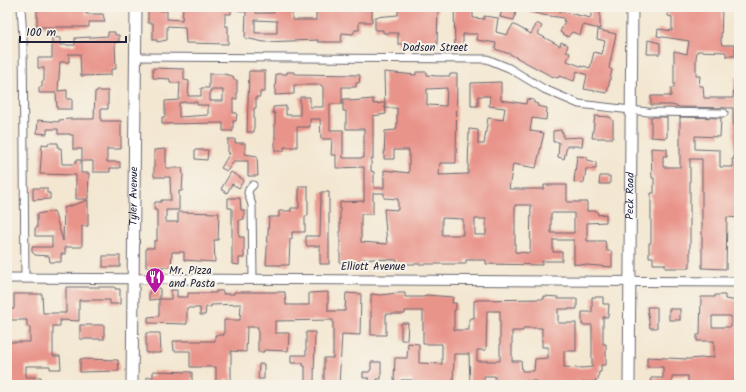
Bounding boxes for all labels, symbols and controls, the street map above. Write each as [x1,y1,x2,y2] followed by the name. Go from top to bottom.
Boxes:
[20,18,126,44] scale bar
[26,23,57,42] text: 100 m
[402,39,468,57] street label: Dodson Street
[125,166,143,226] street label: Tyler Avenue
[621,172,640,220] street label: Peck Road
[341,258,405,276] street label: Elliott Avenue
[169,262,215,293] place label: Mr. Pizza and Pasta
[144,266,166,294] restaurant icon: Mr. Pizza and Pasta

